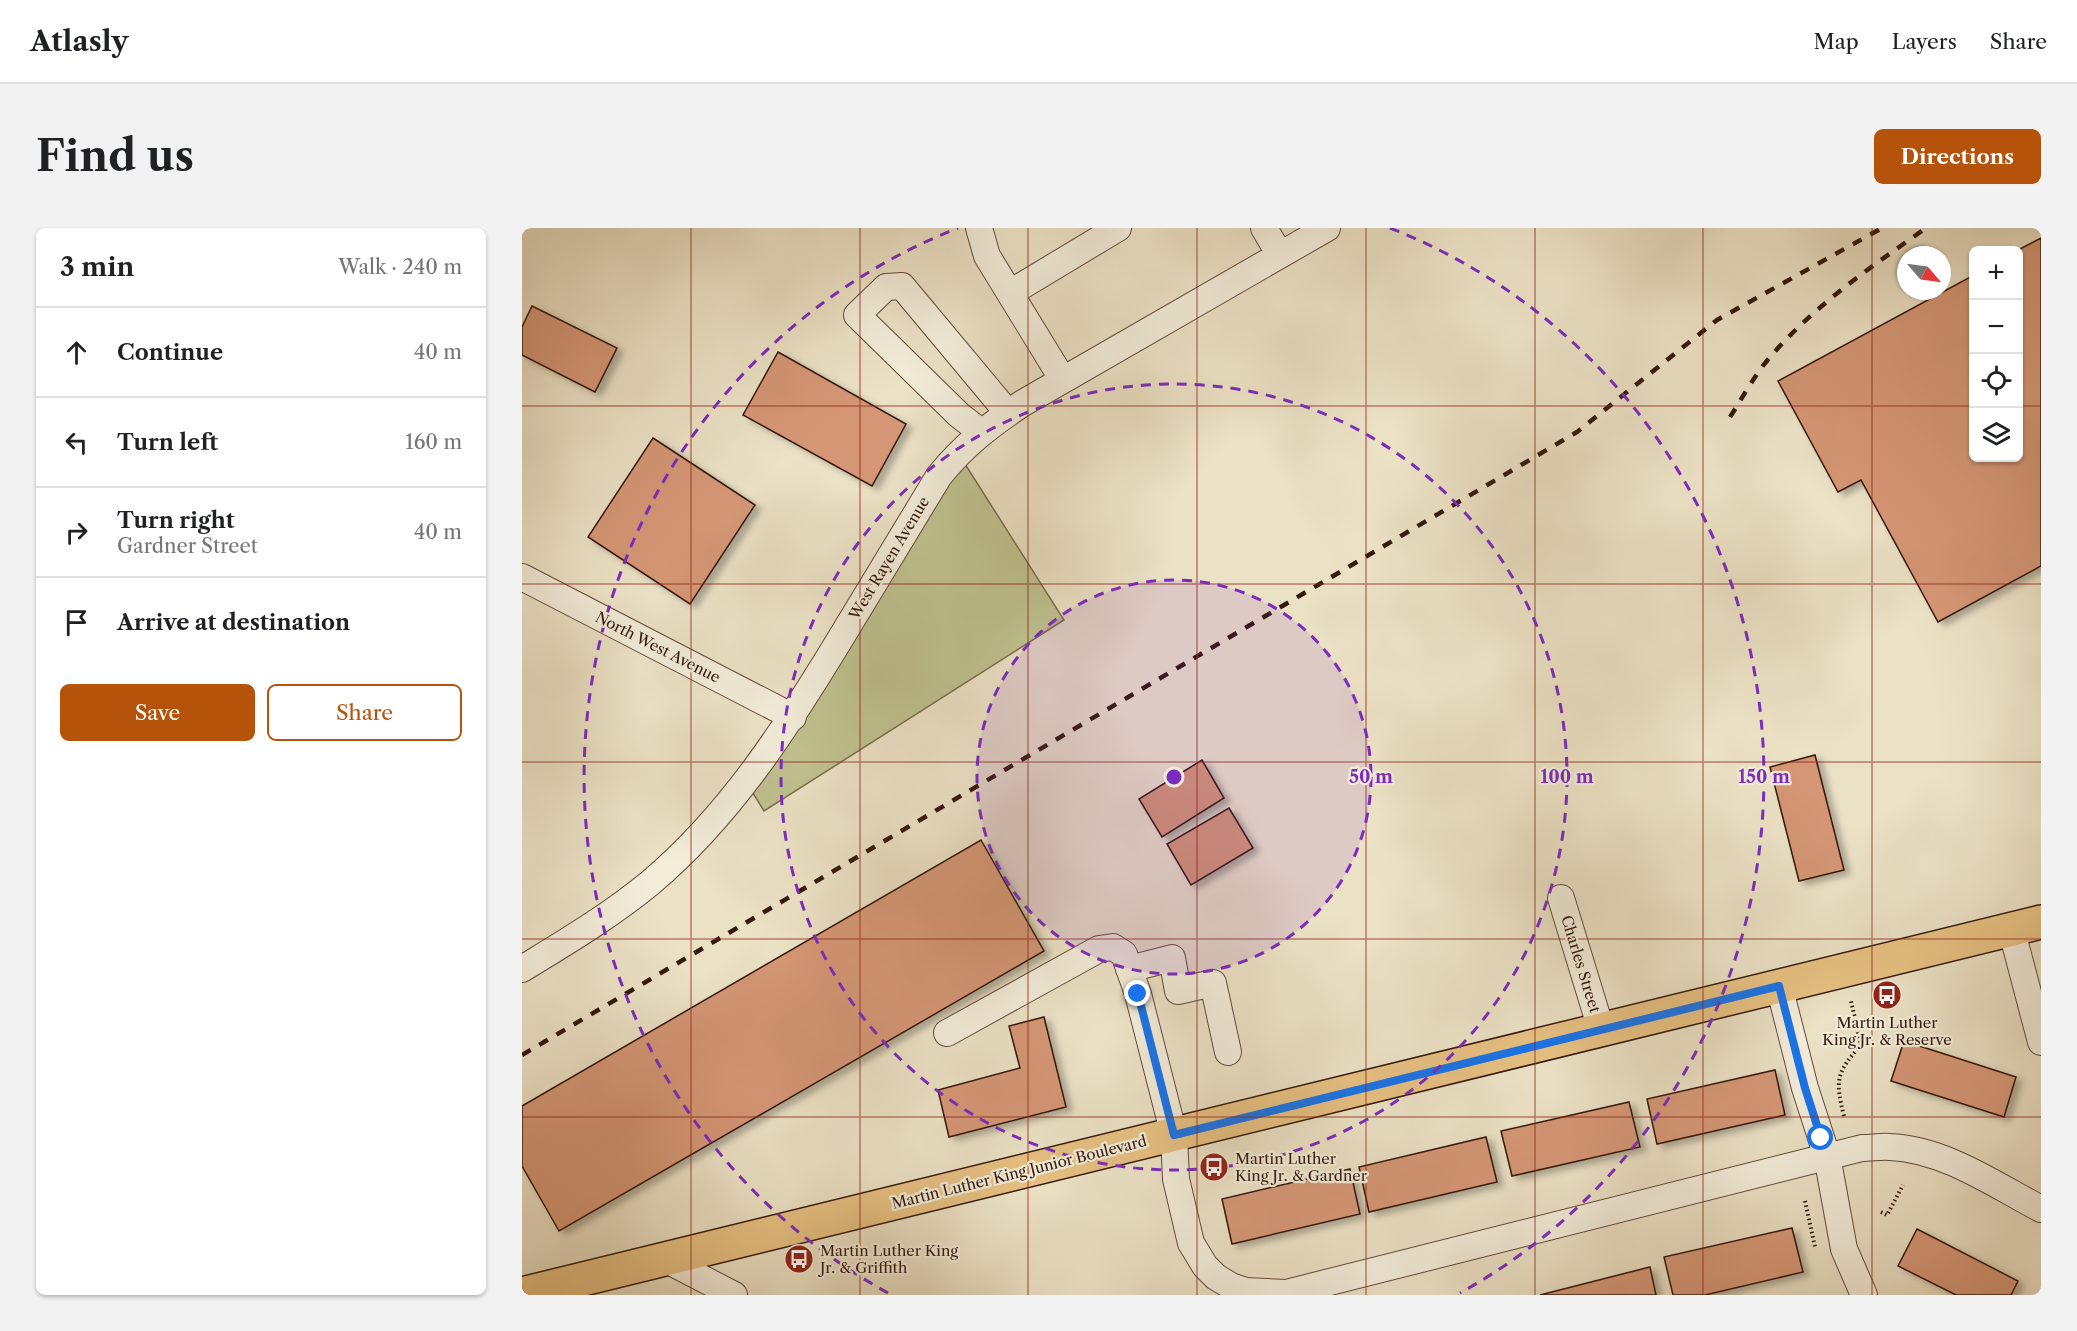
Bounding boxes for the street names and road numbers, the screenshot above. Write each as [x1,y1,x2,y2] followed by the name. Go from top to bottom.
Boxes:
[844,493,933,624] street label: West Rayen Avenue
[592,607,724,687] street label: North West Avenue
[1557,913,1605,1016] street label: Charles Street
[890,1131,1148,1213] street label: Martin Luther King Junior Boulevard

